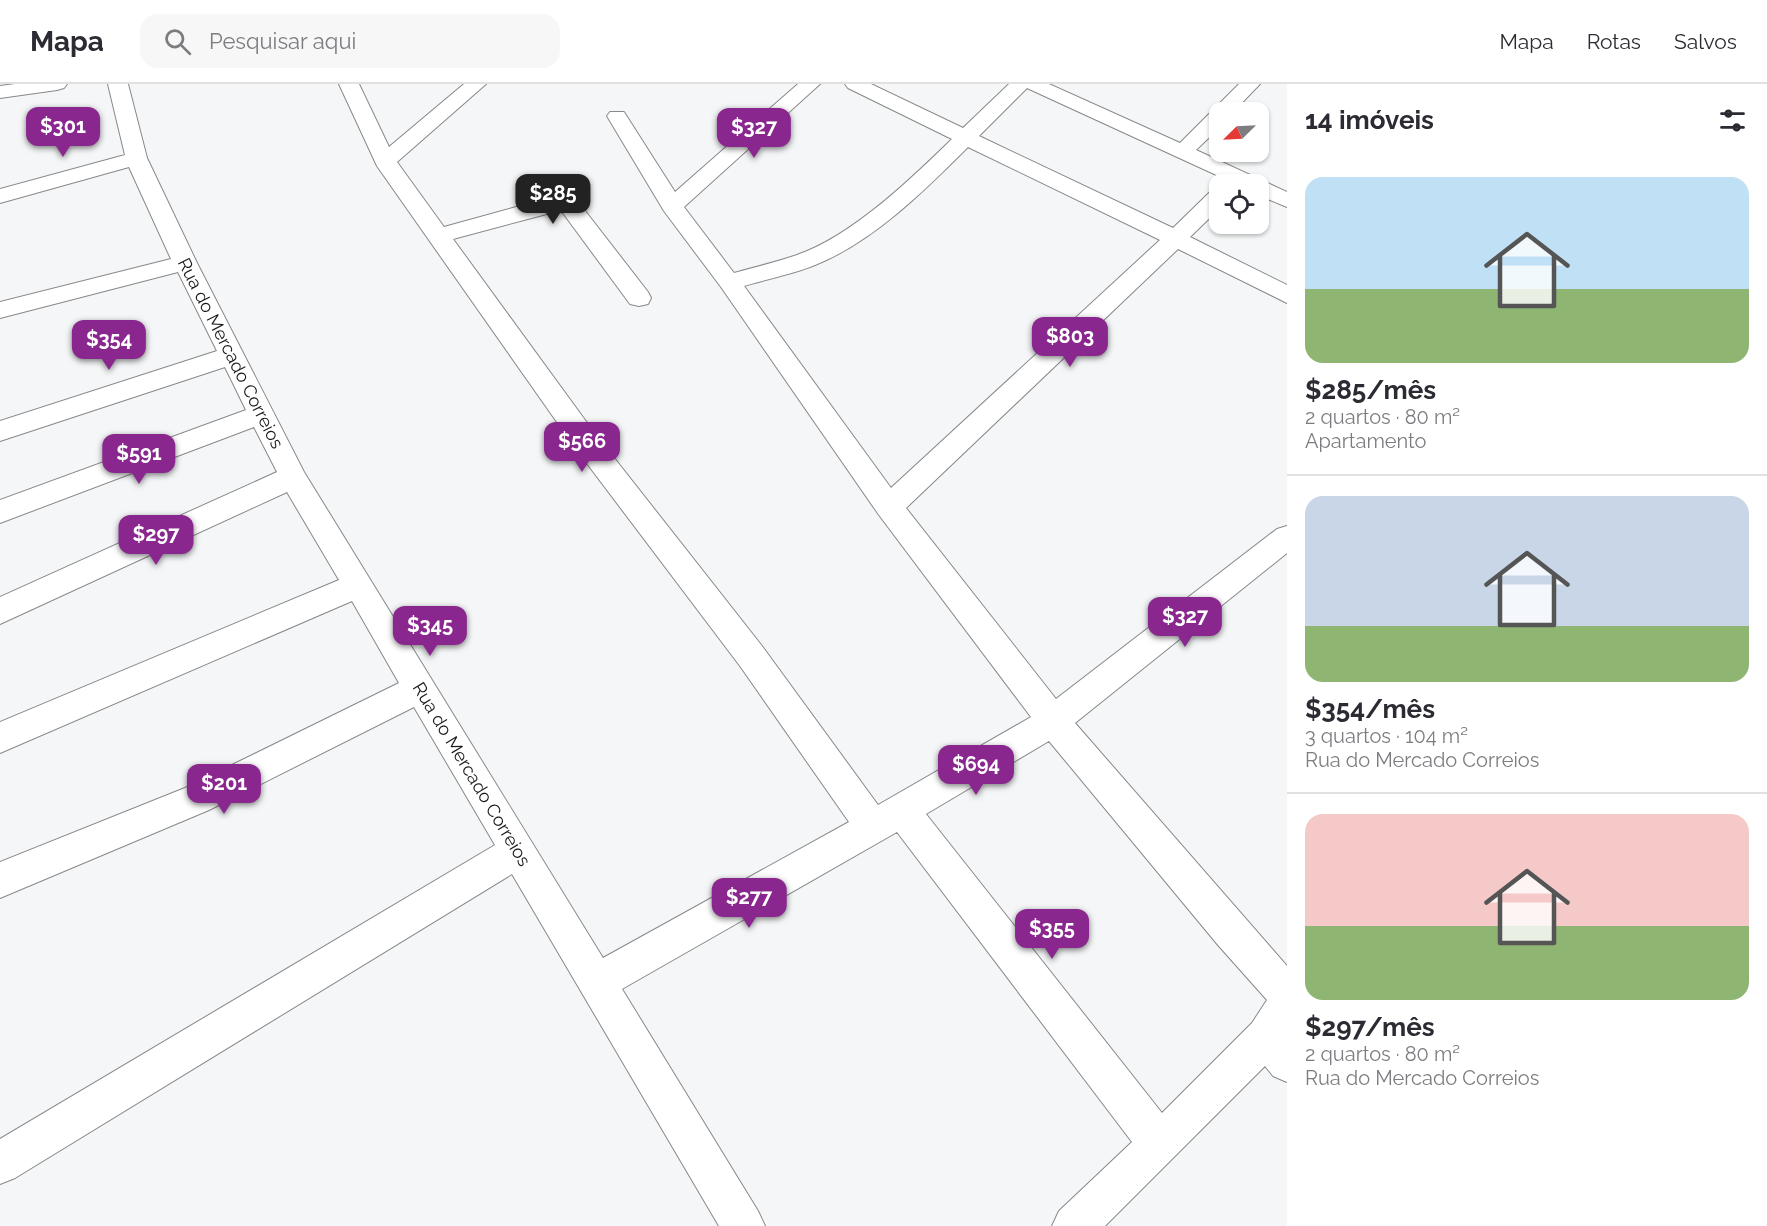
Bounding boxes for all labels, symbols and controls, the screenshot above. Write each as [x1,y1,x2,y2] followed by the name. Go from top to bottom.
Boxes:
[140,14,560,68] search box
[30,25,104,58] text: Mapa
[161,25,194,58] icon: search
[209,28,356,54] text: Pesquisar aqui
[1500,29,1554,54] text: Mapa
[1587,29,1641,54] text: Rotas
[1674,29,1737,54] text: Salvos
[1209,102,1269,162] north arrow
[1209,102,1269,234] map controls
[1716,104,1749,137] icon: filters
[1305,105,1434,135] text: 14 imóveis
[27,107,99,158] pin: $301
[718,108,790,159] pin: $327
[40,114,86,138] text: $301
[731,115,777,139] text: $327
[517,174,589,225] pin: $285
[1209,174,1269,234] button: locate
[529,181,577,205] text: $285
[1473,216,1581,324] icon: home
[174,254,288,452] street label: Rua do Mercado Correios
[1034,317,1106,368] pin: $803
[73,320,145,371] pin: $354
[1046,324,1094,348] text: $803
[86,327,132,351] text: $354
[1305,375,1436,405] text: $285/mês
[1305,405,1460,429] text: 2 quartos · 80 m²
[546,422,618,473] pin: $566
[558,429,606,453] text: $566
[1305,429,1427,453] text: Apartamento
[103,434,175,485] pin: $591
[116,441,162,465] text: $591
[120,515,192,566] pin: $297
[133,522,179,546] text: $297
[1473,535,1581,643] icon: home
[1149,597,1221,648] pin: $327
[1162,604,1208,628] text: $327
[394,606,466,657] pin: $345
[407,613,453,637] text: $345
[409,678,535,870] street label: Rua do Mercado Correios
[1305,694,1435,724] text: $354/mês
[1305,724,1468,748] text: 3 quartos · 104 m²
[940,745,1012,796] pin: $694
[1305,748,1539,772] text: Rua do Mercado Correios
[952,752,1000,776] text: $694
[188,764,260,815] pin: $201
[201,771,247,795] text: $201
[1473,853,1581,961] icon: home
[713,878,785,929] pin: $277
[726,885,772,909] text: $277
[1016,909,1088,960] pin: $355
[1029,916,1075,940] text: $355
[1305,1012,1435,1042] text: $297/mês
[1305,1042,1460,1066] text: 2 quartos · 80 m²
[1305,1066,1539,1090] text: Rua do Mercado Correios

